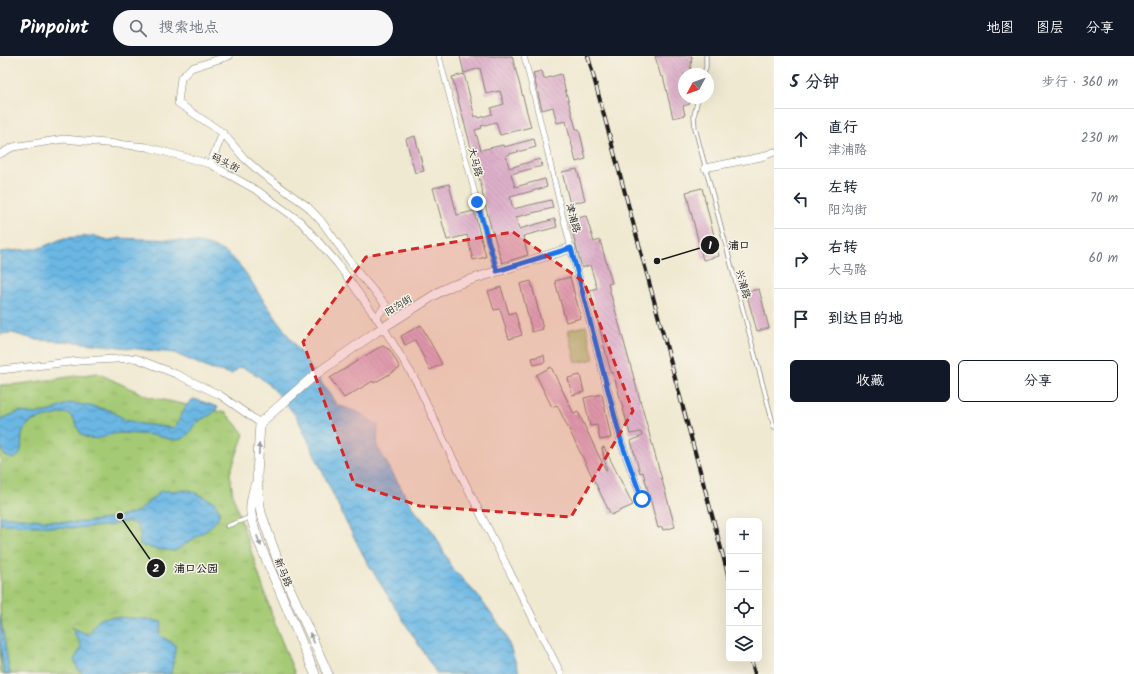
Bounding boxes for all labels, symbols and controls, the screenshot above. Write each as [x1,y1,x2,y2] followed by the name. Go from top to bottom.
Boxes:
[113,10,393,46] search box
[20,13,89,43] text: Pinpoint
[159,16,219,40] text: 搜索地点
[127,17,149,39] icon: search
[986,17,1014,39] text: 地图
[1036,17,1064,39] text: 图层
[1086,17,1114,39] text: 分享
[678,68,714,104] north arrow
[790,69,839,96] text: 5 分钟
[1042,72,1118,93] text: 步行 · 360 m
[828,116,858,140] text: 直行
[790,128,812,150] icon: ahead
[1081,128,1118,149] text: 230 m
[828,140,867,161] text: 津浦路
[463,146,487,179] street label: 大马路
[209,149,243,177] street label: 码头街
[828,176,858,200] text: 左转
[790,188,812,210] icon: left
[1090,188,1118,209] text: 70 m
[468,193,486,211] route end
[828,200,867,221] text: 阳沟街
[561,202,585,235] street label: 津浦路
[700,233,758,256] callout: 浦口
[708,236,712,255] text: 1
[828,236,858,260] text: 右转
[728,237,750,255] text: 浦口
[790,248,812,270] icon: right
[1089,248,1118,269] text: 60 m
[828,260,867,281] text: 大马路
[731,268,755,301] street label: 兴浦路
[382,291,415,321] street label: 阳沟街
[828,307,903,331] text: 到达目的地
[790,308,812,330] icon: arrive
[790,360,950,402] button: 收藏
[958,360,1118,402] button: 分享
[255,443,262,455] one-way arrow
[633,490,651,508] route start
[726,518,762,662] map controls
[726,518,762,554] button: +
[256,535,262,547] one-way arrow
[726,554,762,590] button: −
[270,555,296,589] street label: 新马路
[146,557,226,580] callout: 浦口公园
[153,559,160,578] text: 2
[174,560,218,578] text: 浦口公园
[726,590,762,626] button: locate
[726,626,762,662] button: layers
[309,633,315,644] one-way arrow

